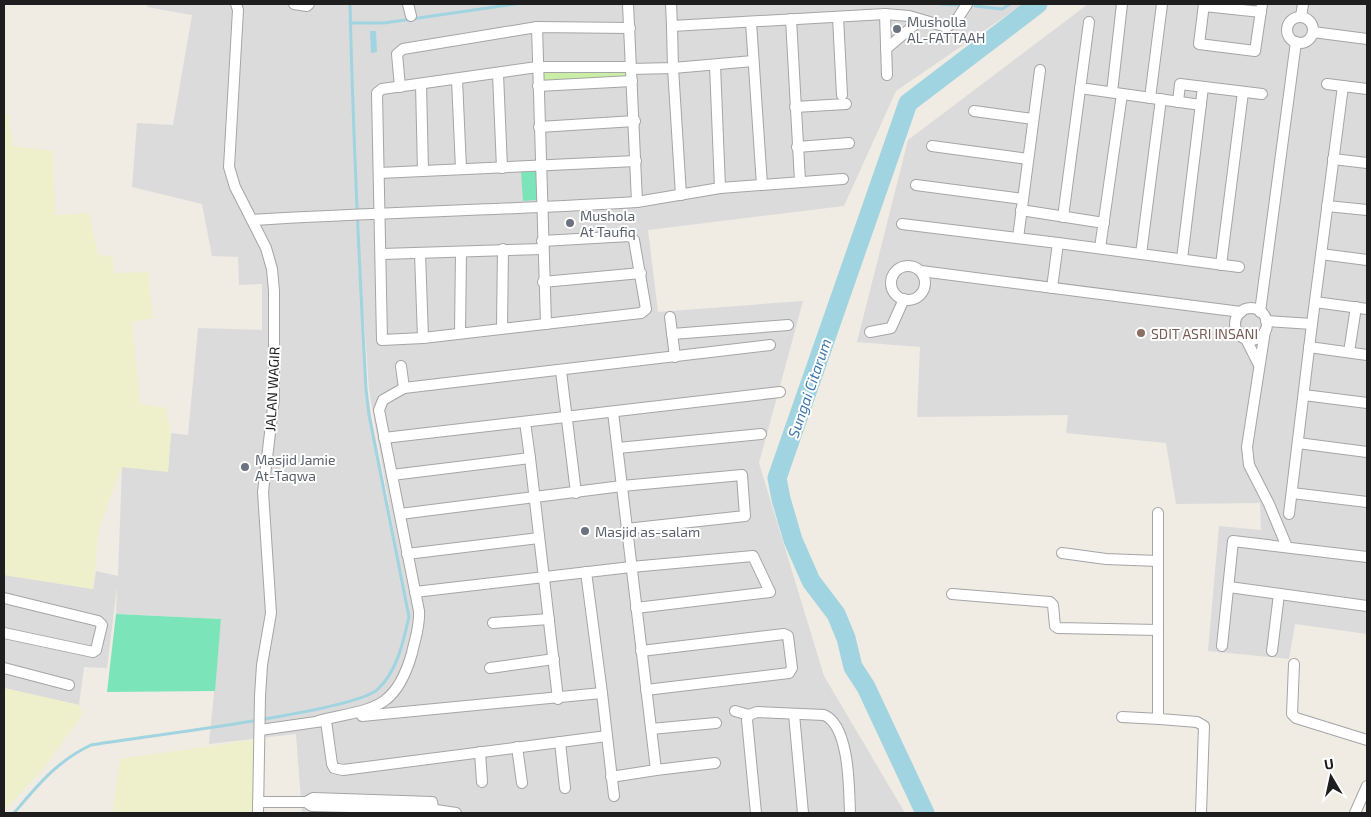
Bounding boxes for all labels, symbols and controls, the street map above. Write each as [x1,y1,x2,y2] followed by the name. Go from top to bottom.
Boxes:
[907,13,985,46] place label: Musholla AL-FATTAAH
[891,23,903,35] marker: Musholla AL-FATTAAH
[580,207,636,240] place label: Mushola At Taufiq
[564,217,576,229] marker: Mushola At Taufiq
[1151,325,1258,342] place label: SDIT ASRI INSANI
[1135,327,1147,339] marker: SDIT ASRI INSANI
[784,336,834,440] water label: Sungai Citarum
[261,346,283,432] street label: JALAN WAGIR
[255,451,336,484] place label: Masjid Jamie At-Taqwa
[239,461,251,473] marker: Masjid Jamie At-Taqwa
[595,523,700,540] place label: Masjid as-salam
[579,525,591,537] marker: Masjid as-salam
[1306,752,1356,802] north arrow
[1323,755,1335,773] text: U

